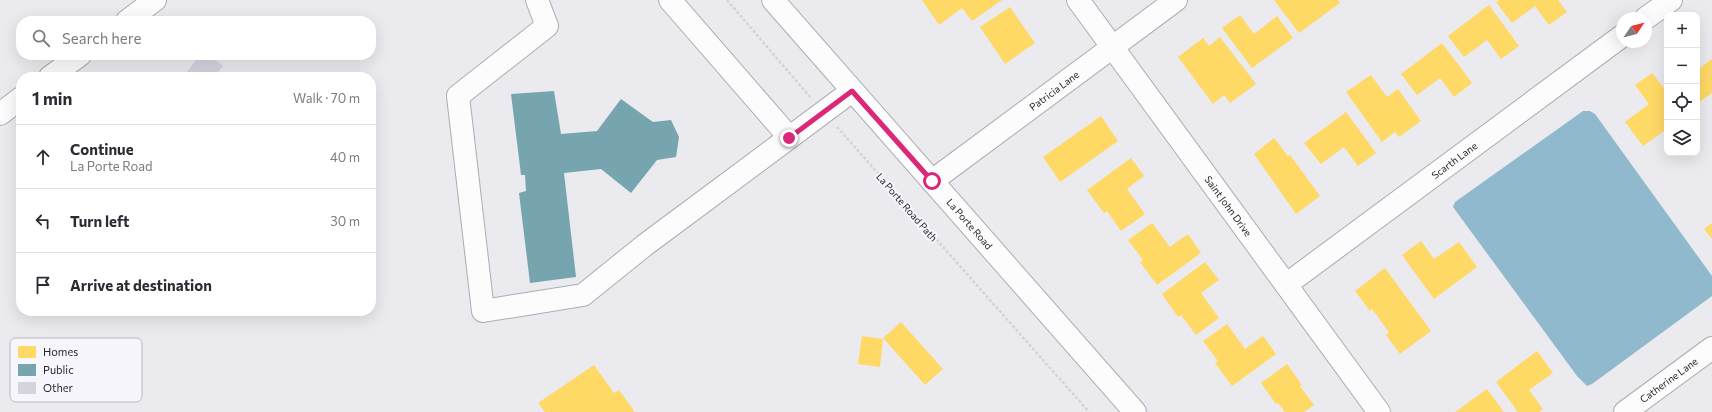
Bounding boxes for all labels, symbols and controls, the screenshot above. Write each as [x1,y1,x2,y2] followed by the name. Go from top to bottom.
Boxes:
[1616,12,1652,48] north arrow
[1664,12,1700,156] map controls
[1664,12,1700,48] button: +
[16,16,376,60] search box
[30,27,52,49] icon: search
[62,29,141,47] text: Search here
[1664,48,1700,84] button: −
[1027,68,1081,113] street label: Patricia Lane
[1664,84,1700,120] button: locate
[32,88,72,109] text: 1 min
[293,90,360,106] text: Walk · 70 m
[1664,120,1700,156] button: layers
[780,129,798,147] route end
[1429,139,1479,181] street label: Scarth Lane
[70,140,134,158] text: Continue
[32,146,54,168] icon: ahead
[330,149,360,165] text: 40 m
[70,158,153,174] text: La Porte Road
[874,170,940,244] street label: La Porte Road Path
[923,172,941,190] route start
[1202,173,1254,238] street label: Saint John Drive
[944,196,995,252] street label: La Porte Road
[32,210,54,232] icon: left
[70,212,129,230] text: Turn left
[330,213,360,229] text: 30 m
[32,274,54,296] icon: arrive
[70,276,212,294] text: Arrive at destination
[10,338,142,402] legend
[43,345,78,358] text: Homes
[1637,355,1700,405] street label: Catherine Lane
[43,363,74,376] text: Public
[43,381,74,394] text: Other

